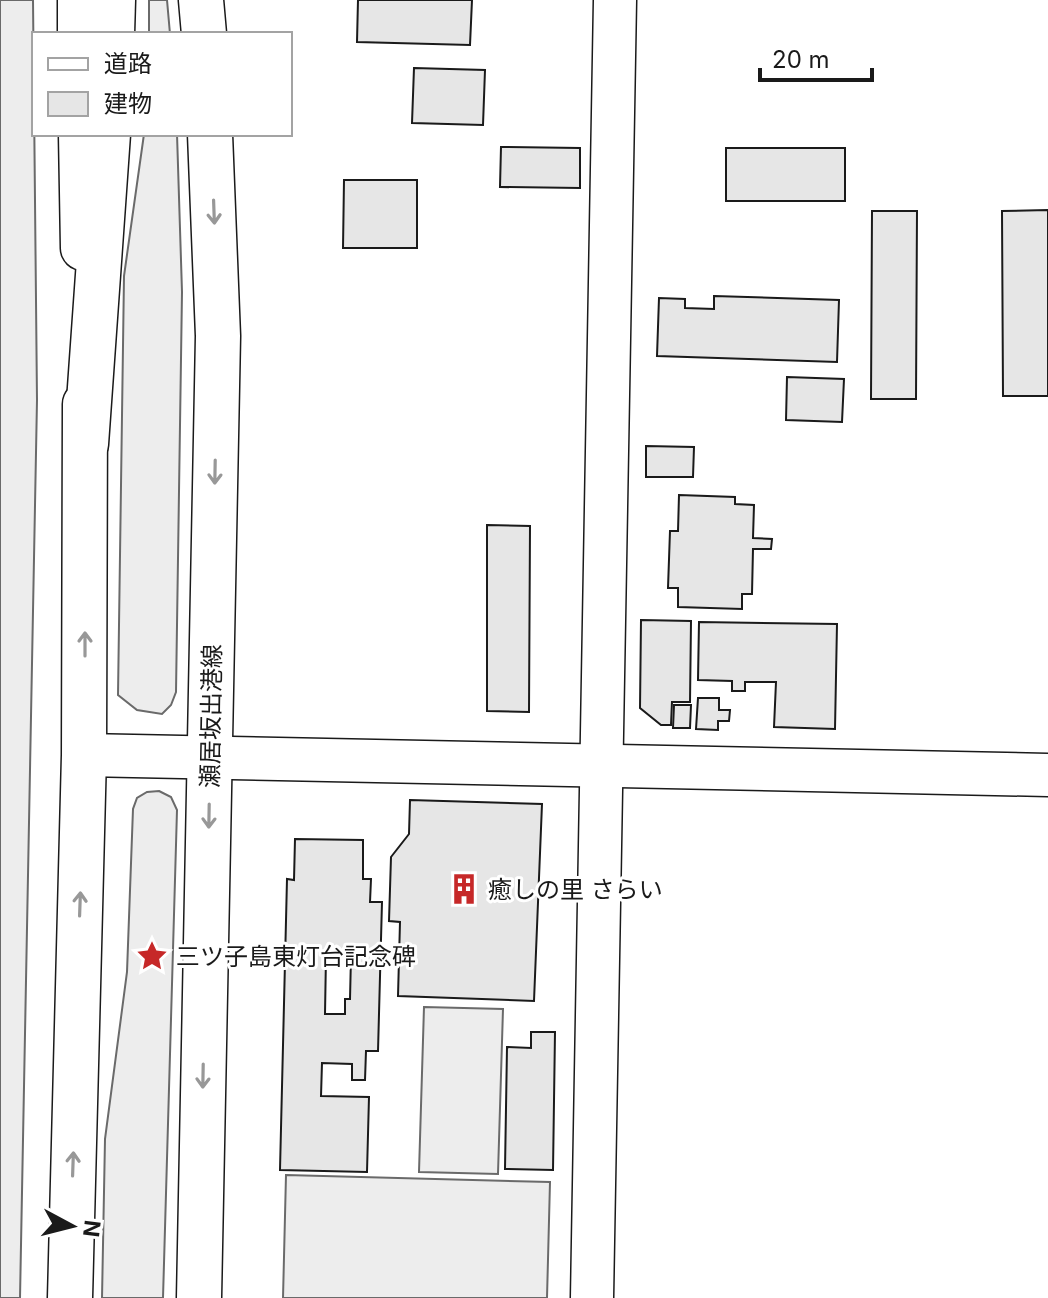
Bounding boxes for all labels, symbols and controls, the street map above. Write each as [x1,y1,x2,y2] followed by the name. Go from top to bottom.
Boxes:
[32,32,292,136] legend
[760,32,872,82] scale bar
[772,45,830,74] text: 20 m
[104,49,152,78] text: 道路
[104,89,152,118] text: 建物
[207,198,222,225] one-way arrow
[207,458,223,485] one-way arrow
[77,631,93,658] one-way arrow
[195,644,227,788] street label: 瀬居坂出港線
[201,802,216,829] one-way arrow
[447,872,481,906] building icon: 癒しの里 さらい
[488,875,663,904] place label: 癒しの里 さらい
[72,891,88,918] one-way arrow
[135,939,169,973] place icon: 三ツ子島東灯台記念碑
[176,942,416,971] place label: 三ツ子島東灯台記念碑
[195,1062,211,1089] one-way arrow
[66,1151,81,1178] one-way arrow
[32,1186,112,1266] north arrow
[78,1219,106,1238] text: N

